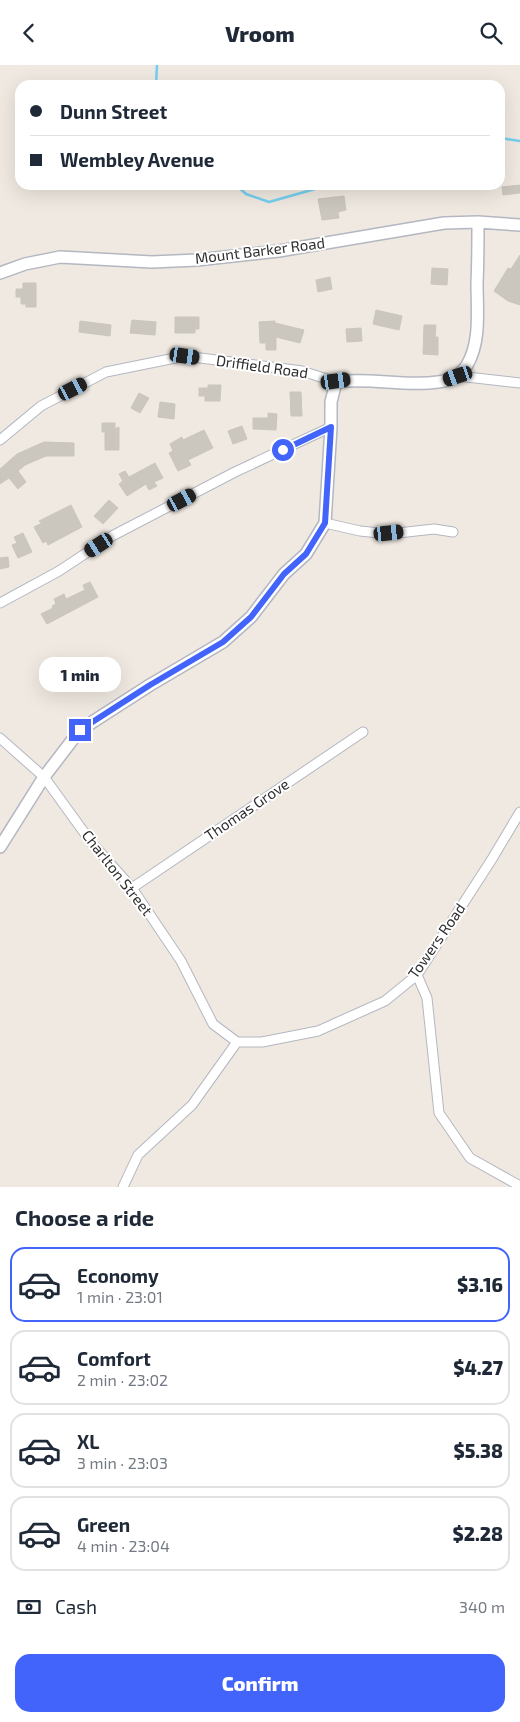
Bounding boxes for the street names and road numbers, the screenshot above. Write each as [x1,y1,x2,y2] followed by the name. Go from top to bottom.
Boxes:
[194,233,326,267] street label: Mount Barker Road
[215,351,309,381] street label: Driffield Road
[201,774,292,844] street label: Thomas Grove
[79,826,157,919] street label: Charlton Street
[404,899,469,981] street label: Towers Road

